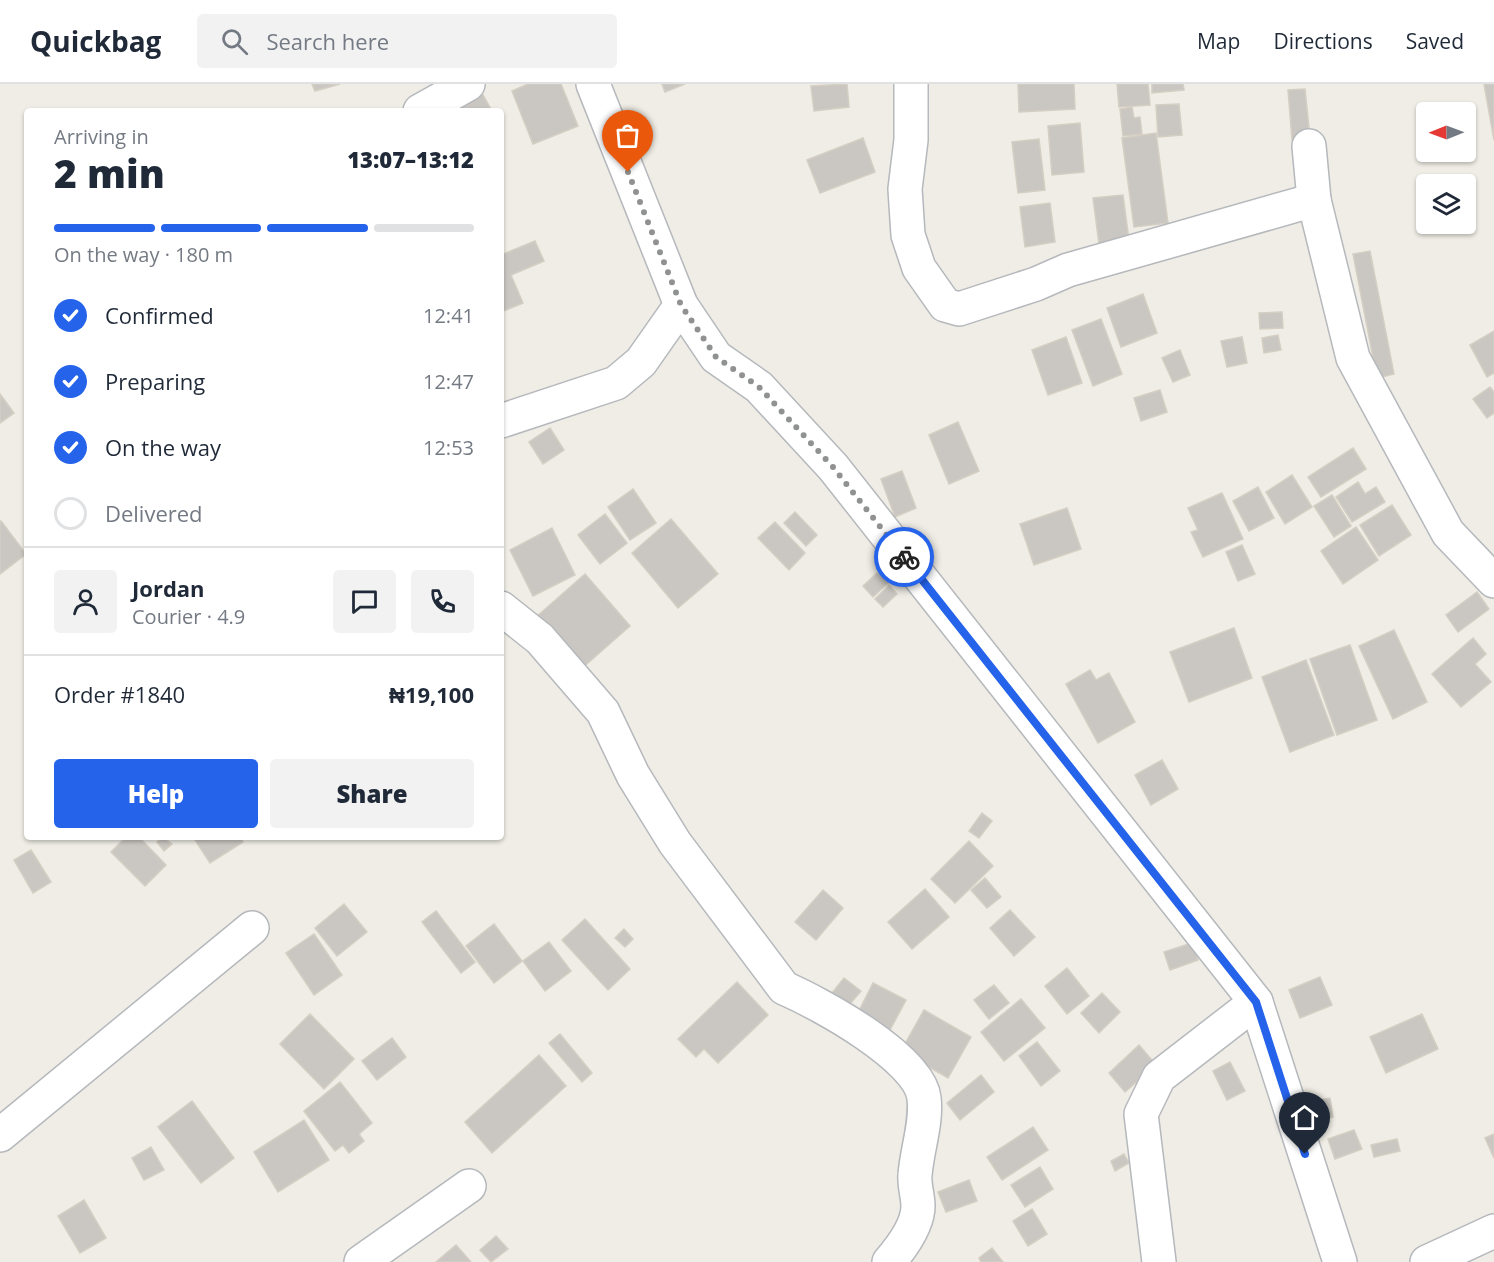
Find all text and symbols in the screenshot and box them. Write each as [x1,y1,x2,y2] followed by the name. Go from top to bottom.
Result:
[197,14,617,68] search box
[30,22,161,60] text: Quickbag
[218,25,251,58] icon: search
[266,26,389,56] text: Search here
[1197,27,1240,55] text: Map
[1273,27,1373,55] text: Directions
[1406,27,1464,55] text: Saved
[1416,102,1476,162] north arrow
[1416,102,1476,234] map controls
[602,110,653,172] pin
[611,119,644,152] icon: bag
[54,123,149,150] text: Arriving in
[347,144,474,174] text: 13:07–13:12
[54,146,165,199] text: 2 min
[1416,174,1476,234] button: layers
[54,241,233,268] text: On the way · 180 m
[54,299,87,332] icon: check
[105,300,214,330] text: Confirmed
[423,302,474,329] text: 12:41
[54,365,87,398] icon: check
[105,366,205,396] text: Preparing
[423,368,474,395] text: 12:47
[54,431,87,464] icon: check
[105,432,221,462] text: On the way
[423,434,474,461] text: 12:53
[105,498,203,528] text: Delivered
[874,527,934,587] courier
[888,541,921,574] icon: bike
[54,570,117,633] button: person
[333,570,396,633] button: chat
[411,570,474,633] button: phone
[132,573,205,603] text: Jordan
[132,603,245,630] text: Courier · 4.9
[54,679,185,709] text: Order #1840
[389,679,474,709] text: ₦19,100
[54,759,258,828] button: Help
[270,759,474,828] button: Share
[1279,1092,1330,1154] pin
[1288,1101,1321,1134] icon: home

